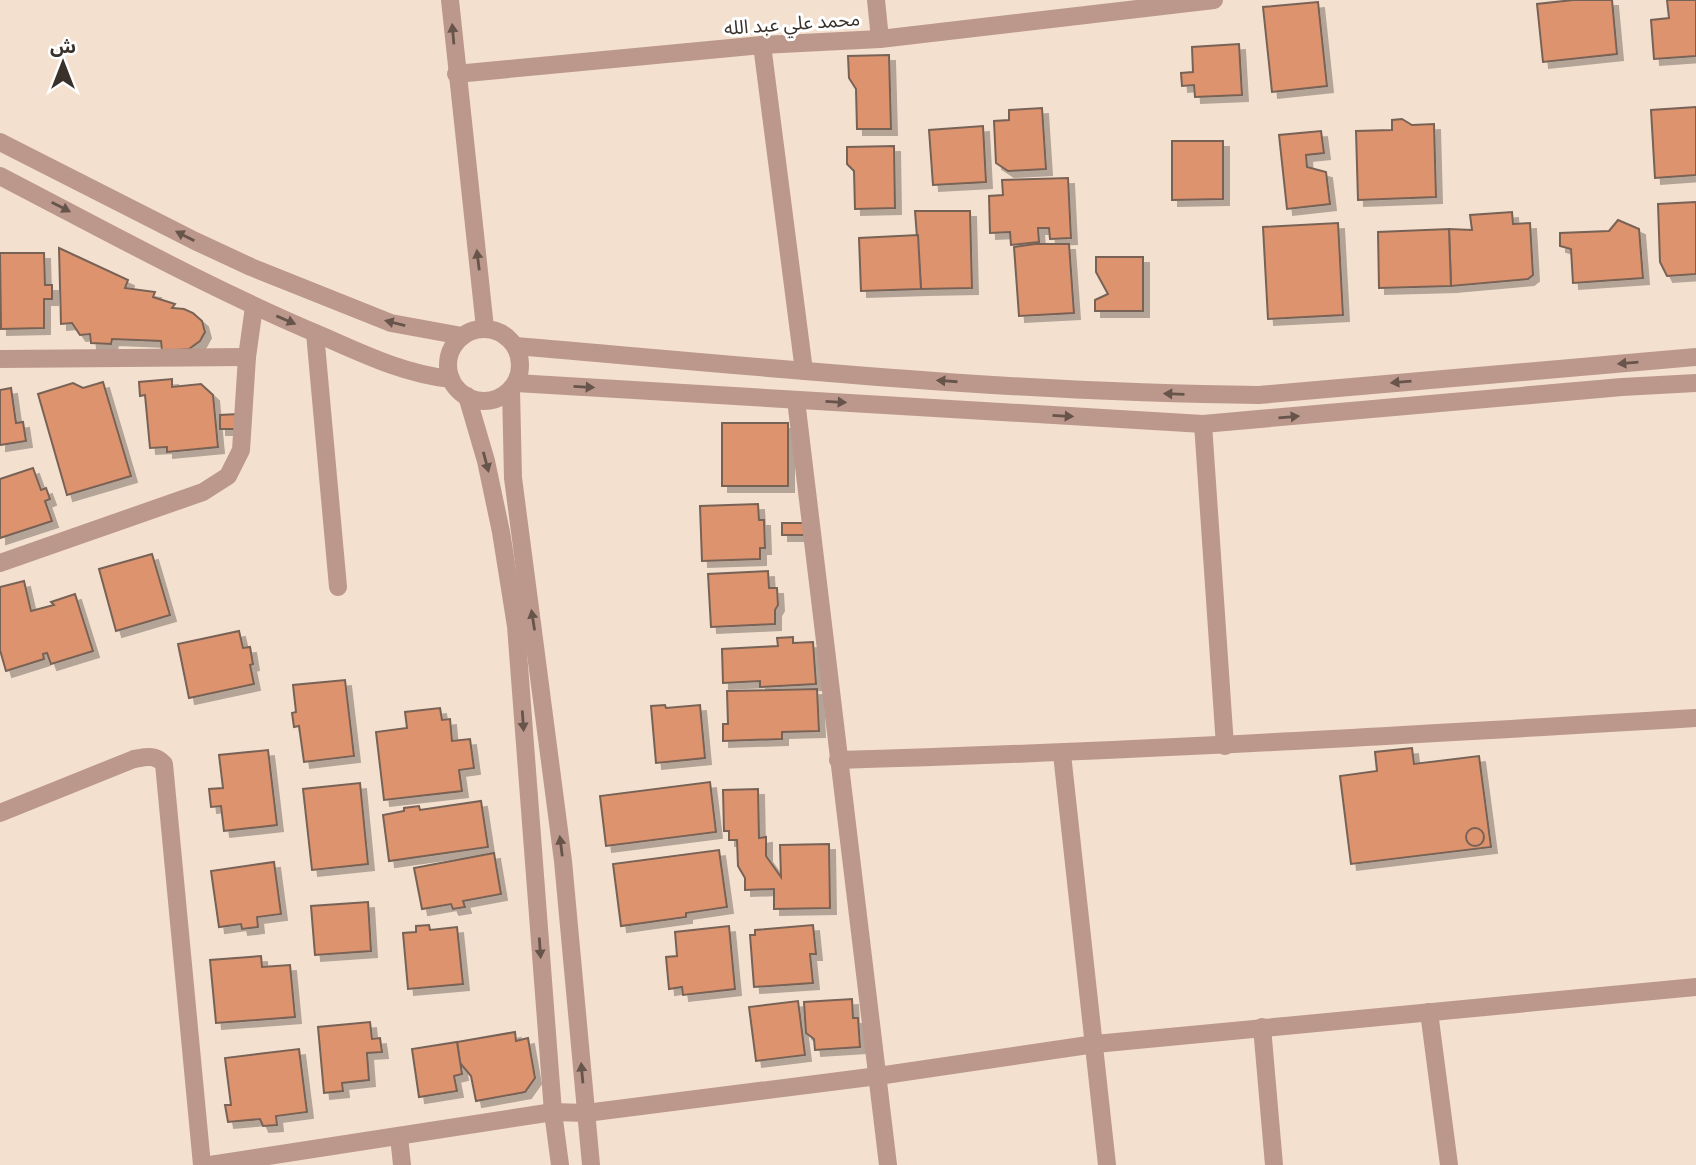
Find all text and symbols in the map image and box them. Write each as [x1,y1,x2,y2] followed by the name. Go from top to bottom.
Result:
[723,8,861,43] street label: محمد علي عبد الله
[447,23,458,45] one-way arrow
[28,28,98,98] north arrow
[50,36,76,60] text: ش
[51,202,71,213] one-way arrow
[175,231,195,242] one-way arrow
[472,249,483,271] one-way arrow
[276,315,297,326] one-way arrow
[384,317,406,328] one-way arrow
[1617,358,1639,369] one-way arrow
[936,375,958,386] one-way arrow
[1390,377,1412,388] one-way arrow
[573,382,595,393] one-way arrow
[1163,388,1185,399] one-way arrow
[825,397,847,408] one-way arrow
[1052,411,1074,422] one-way arrow
[1279,411,1301,422] one-way arrow
[481,451,492,473] one-way arrow
[527,609,538,631] one-way arrow
[518,710,529,732] one-way arrow
[556,835,567,857] one-way arrow
[535,937,546,959] one-way arrow
[576,1061,587,1083] one-way arrow

